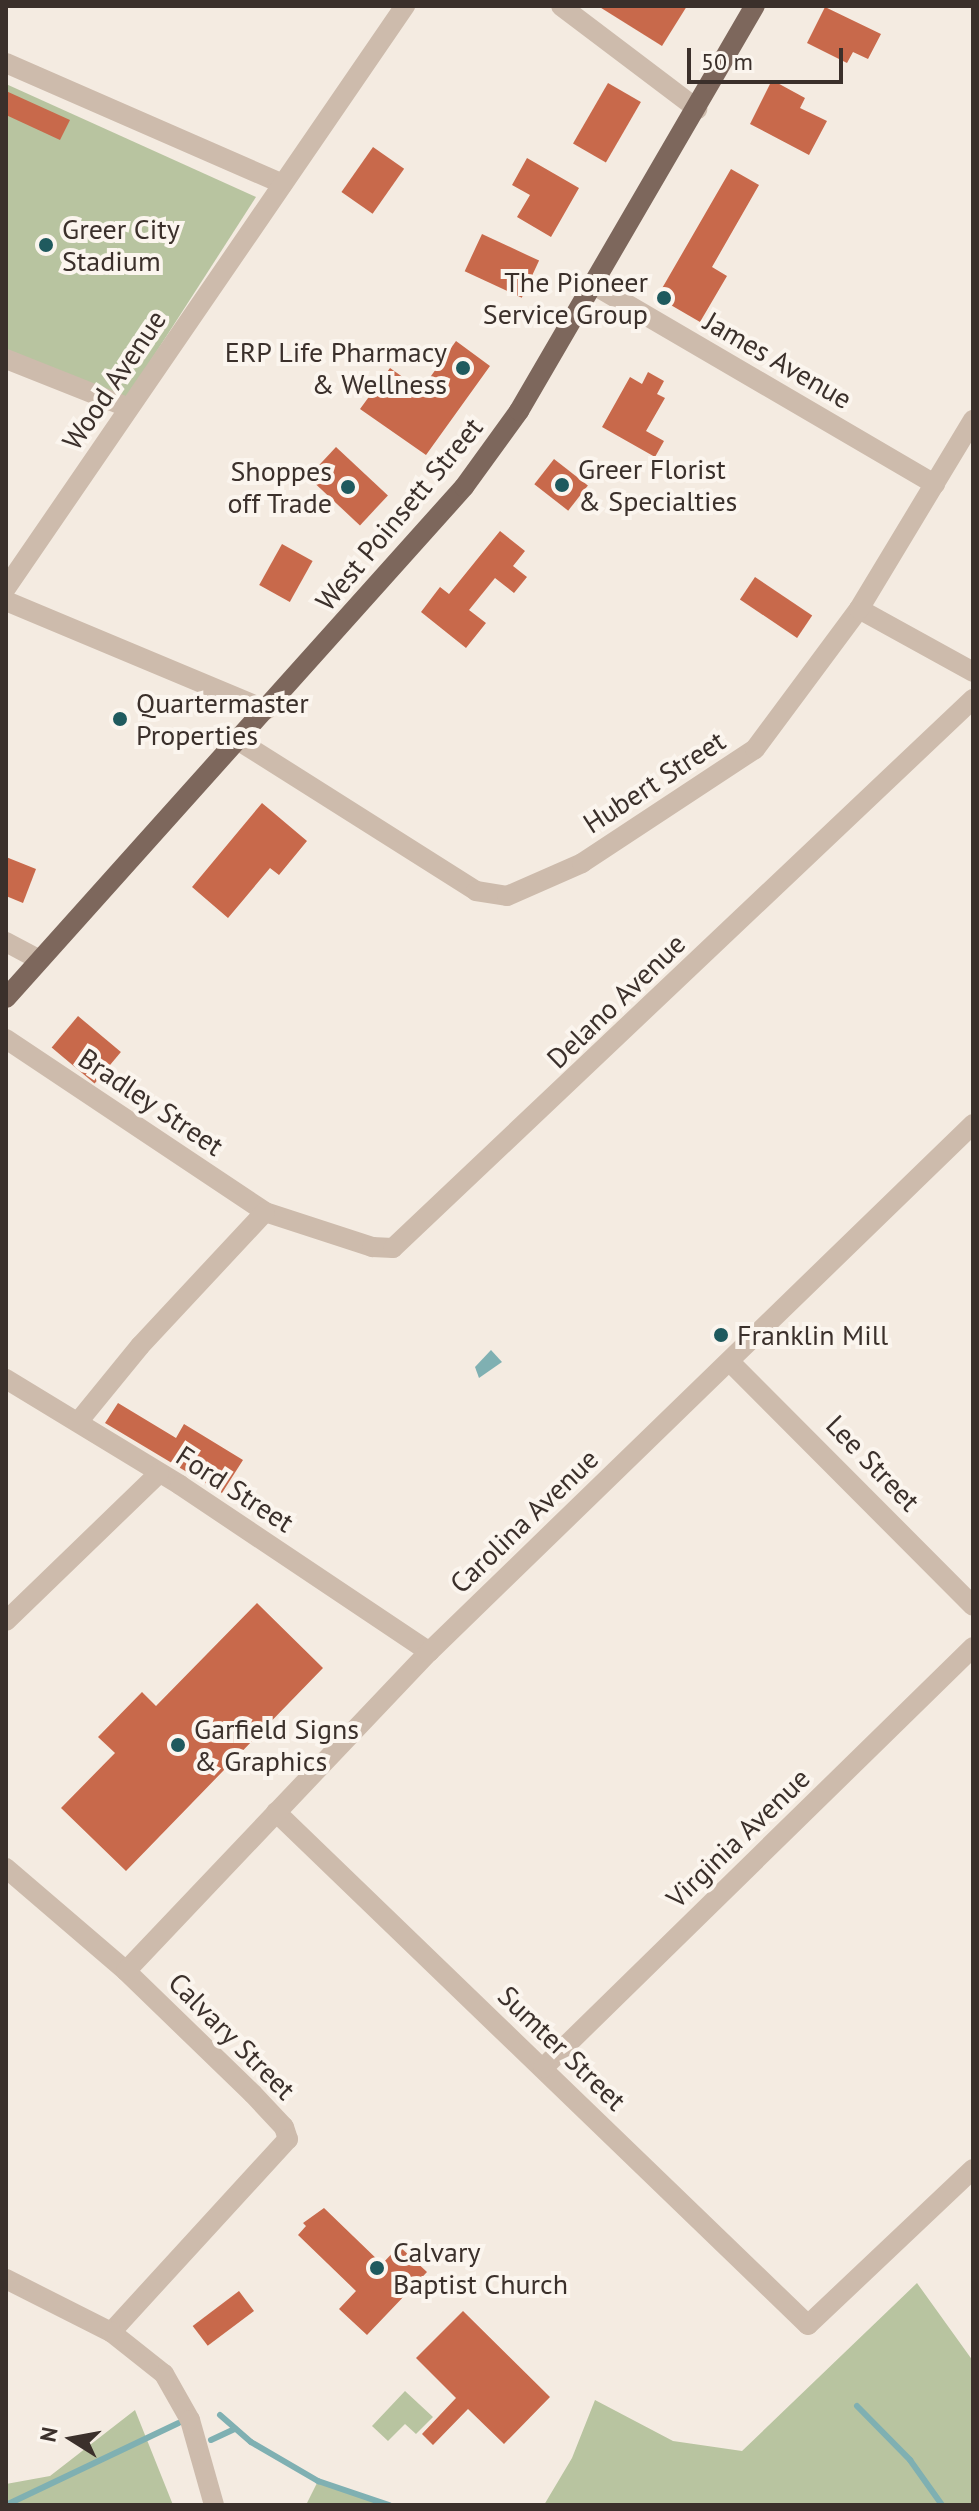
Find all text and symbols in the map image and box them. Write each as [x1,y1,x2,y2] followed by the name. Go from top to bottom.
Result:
[691,32,847,82] scale bar
[701,46,753,77] text: 50 m
[62,212,180,278] place label: Greer City Stadium
[37,236,55,254] marker: Greer City Stadium
[483,265,648,331] place label: The Pioneer Service Group
[655,289,673,307] marker: The Pioneer Service Group
[55,303,173,457] street label: Wood Avenue
[698,304,858,416] street label: James Avenue
[224,335,447,401] place label: ERP Life Pharmacy & Wellness
[454,359,472,377] marker: ERP Life Pharmacy & Wellness
[309,411,489,617] street label: West Poinsett Street
[578,452,737,518] place label: Greer Florist & Specialties
[227,454,332,520] place label: Shoppes off Trade
[553,476,571,494] marker: Greer Florist & Specialties
[339,478,357,496] marker: Shoppes off Trade
[136,686,309,752] place label: Quartermaster Properties
[111,710,129,728] marker: Quartermaster Properties
[577,724,731,840] street label: Hubert Street
[540,926,692,1076] street label: Delano Avenue
[72,1041,230,1163] street label: Bradley Street
[737,1318,888,1352] place label: Franklin Mill
[712,1326,730,1344] marker: Franklin Mill
[819,1408,927,1518] street label: Lee Street
[170,1439,300,1539] street label: Ford Street
[443,1442,605,1600] street label: Carolina Avenue
[194,1712,359,1778] place label: Garfield Signs & Graphics
[169,1736,187,1754] marker: Garfield Signs & Graphics
[659,1761,817,1915] street label: Virginia Avenue
[161,1965,303,2107] street label: Calvary Street
[491,1979,633,2117] street label: Sumter Street
[393,2235,568,2301] place label: Calvary Baptist Church
[368,2259,386,2277] marker: Calvary Baptist Church
[32,2399,112,2479] north arrow
[33,2425,64,2444] text: N

